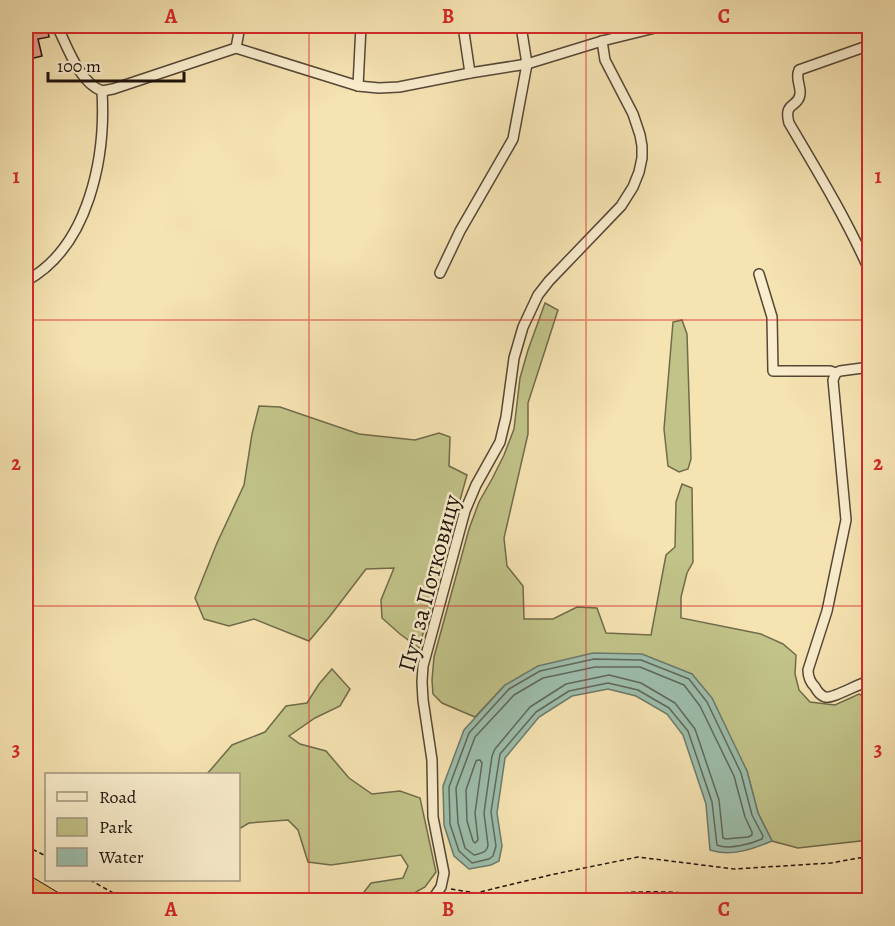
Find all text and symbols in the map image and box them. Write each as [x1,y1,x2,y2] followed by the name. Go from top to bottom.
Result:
[164,3,178,30] text: A
[442,3,454,30] text: B
[718,3,730,30] text: C
[48,45,184,83] scale bar
[57,54,101,78] text: 100 m
[12,163,20,190] text: 1
[874,163,882,190] text: 1
[11,450,21,477] text: 2
[873,450,883,477] text: 2
[390,491,468,675] street label: Пут за Потковицу
[12,736,20,763] text: 3
[874,736,882,763] text: 3
[45,773,240,881] legend
[99,785,137,809] text: Road
[99,815,133,839] text: Park
[98,845,144,869] text: Water
[164,896,178,923] text: A
[442,896,454,923] text: B
[718,896,730,923] text: C

